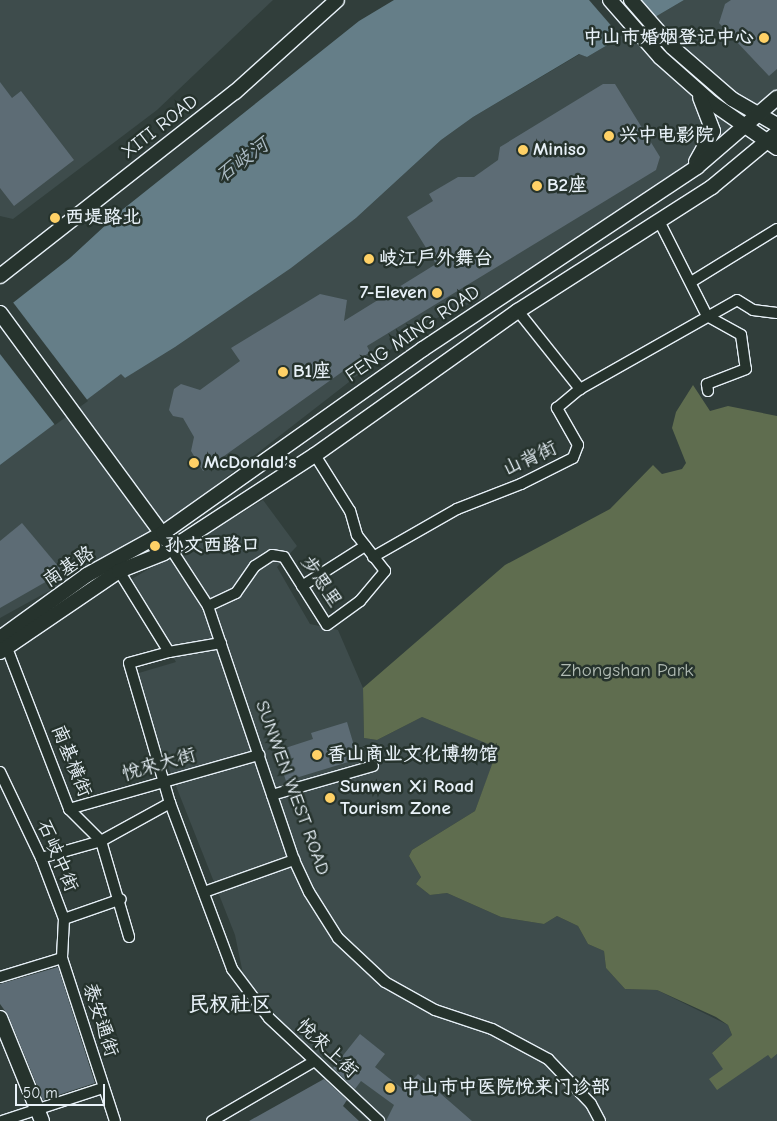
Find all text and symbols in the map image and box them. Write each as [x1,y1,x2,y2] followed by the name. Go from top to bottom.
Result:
[583,27,754,49] place label: 中山市婚姻登记中心
[758,32,770,44] marker: 中山市婚姻登记中心
[117,90,203,164] street label: XITI ROAD
[619,125,714,147] place label: 兴中电影院
[603,130,615,142] marker: 兴中电影院
[211,132,273,188] water label: 石岐河
[533,139,586,161] place label: Miniso
[517,144,529,156] marker: Miniso
[547,175,587,197] place label: B2座
[531,180,543,192] marker: B2座
[65,207,141,229] place label: 西堤路北
[49,212,61,224] marker: 西堤路北
[379,248,493,270] place label: 岐江户外舞台
[363,253,375,265] marker: 岐江户外舞台
[341,281,485,387] street label: FENG MING ROAD
[360,282,427,304] place label: 7-Eleven
[431,287,443,299] marker: 7-Eleven
[293,361,331,383] place label: B1座
[277,366,289,378] marker: B1座
[499,437,561,481] street label: 山背街
[204,452,296,474] place label: McDonald's
[188,457,200,469] marker: McDonald's
[165,535,260,557] place label: 孙文西路口
[149,540,161,552] marker: 孙文西路口
[39,542,99,592] street label: 南基路
[296,552,346,612] street label: 步思里
[561,660,693,682] park label: Zhongshan Park
[250,698,334,878] street label: SUNWEN WEST ROAD
[46,721,96,801] street label: 南基橫街
[119,744,199,786] street label: 悅來大街
[327,744,498,766] place label: 香山商业文化博物馆
[311,749,323,761] marker: 香山商业文化博物馆
[340,776,474,820] place label: Sunwen Xi Road Tourism Zone
[324,792,336,804] marker: Sunwen Xi Road Tourism Zone
[32,817,82,895] street label: 石岐中街
[77,980,123,1060] street label: 泰安通街
[188,991,272,1017] district label: 民权社区
[291,1015,363,1083] street label: 悅來上街
[18,1074,108,1106] scale bar
[401,1077,610,1099] place label: 中山市中医院悦来门诊部
[383,1081,397,1095] marker: 中山市中医院悦来门诊部
[23,1084,58,1102] text: 50 m

